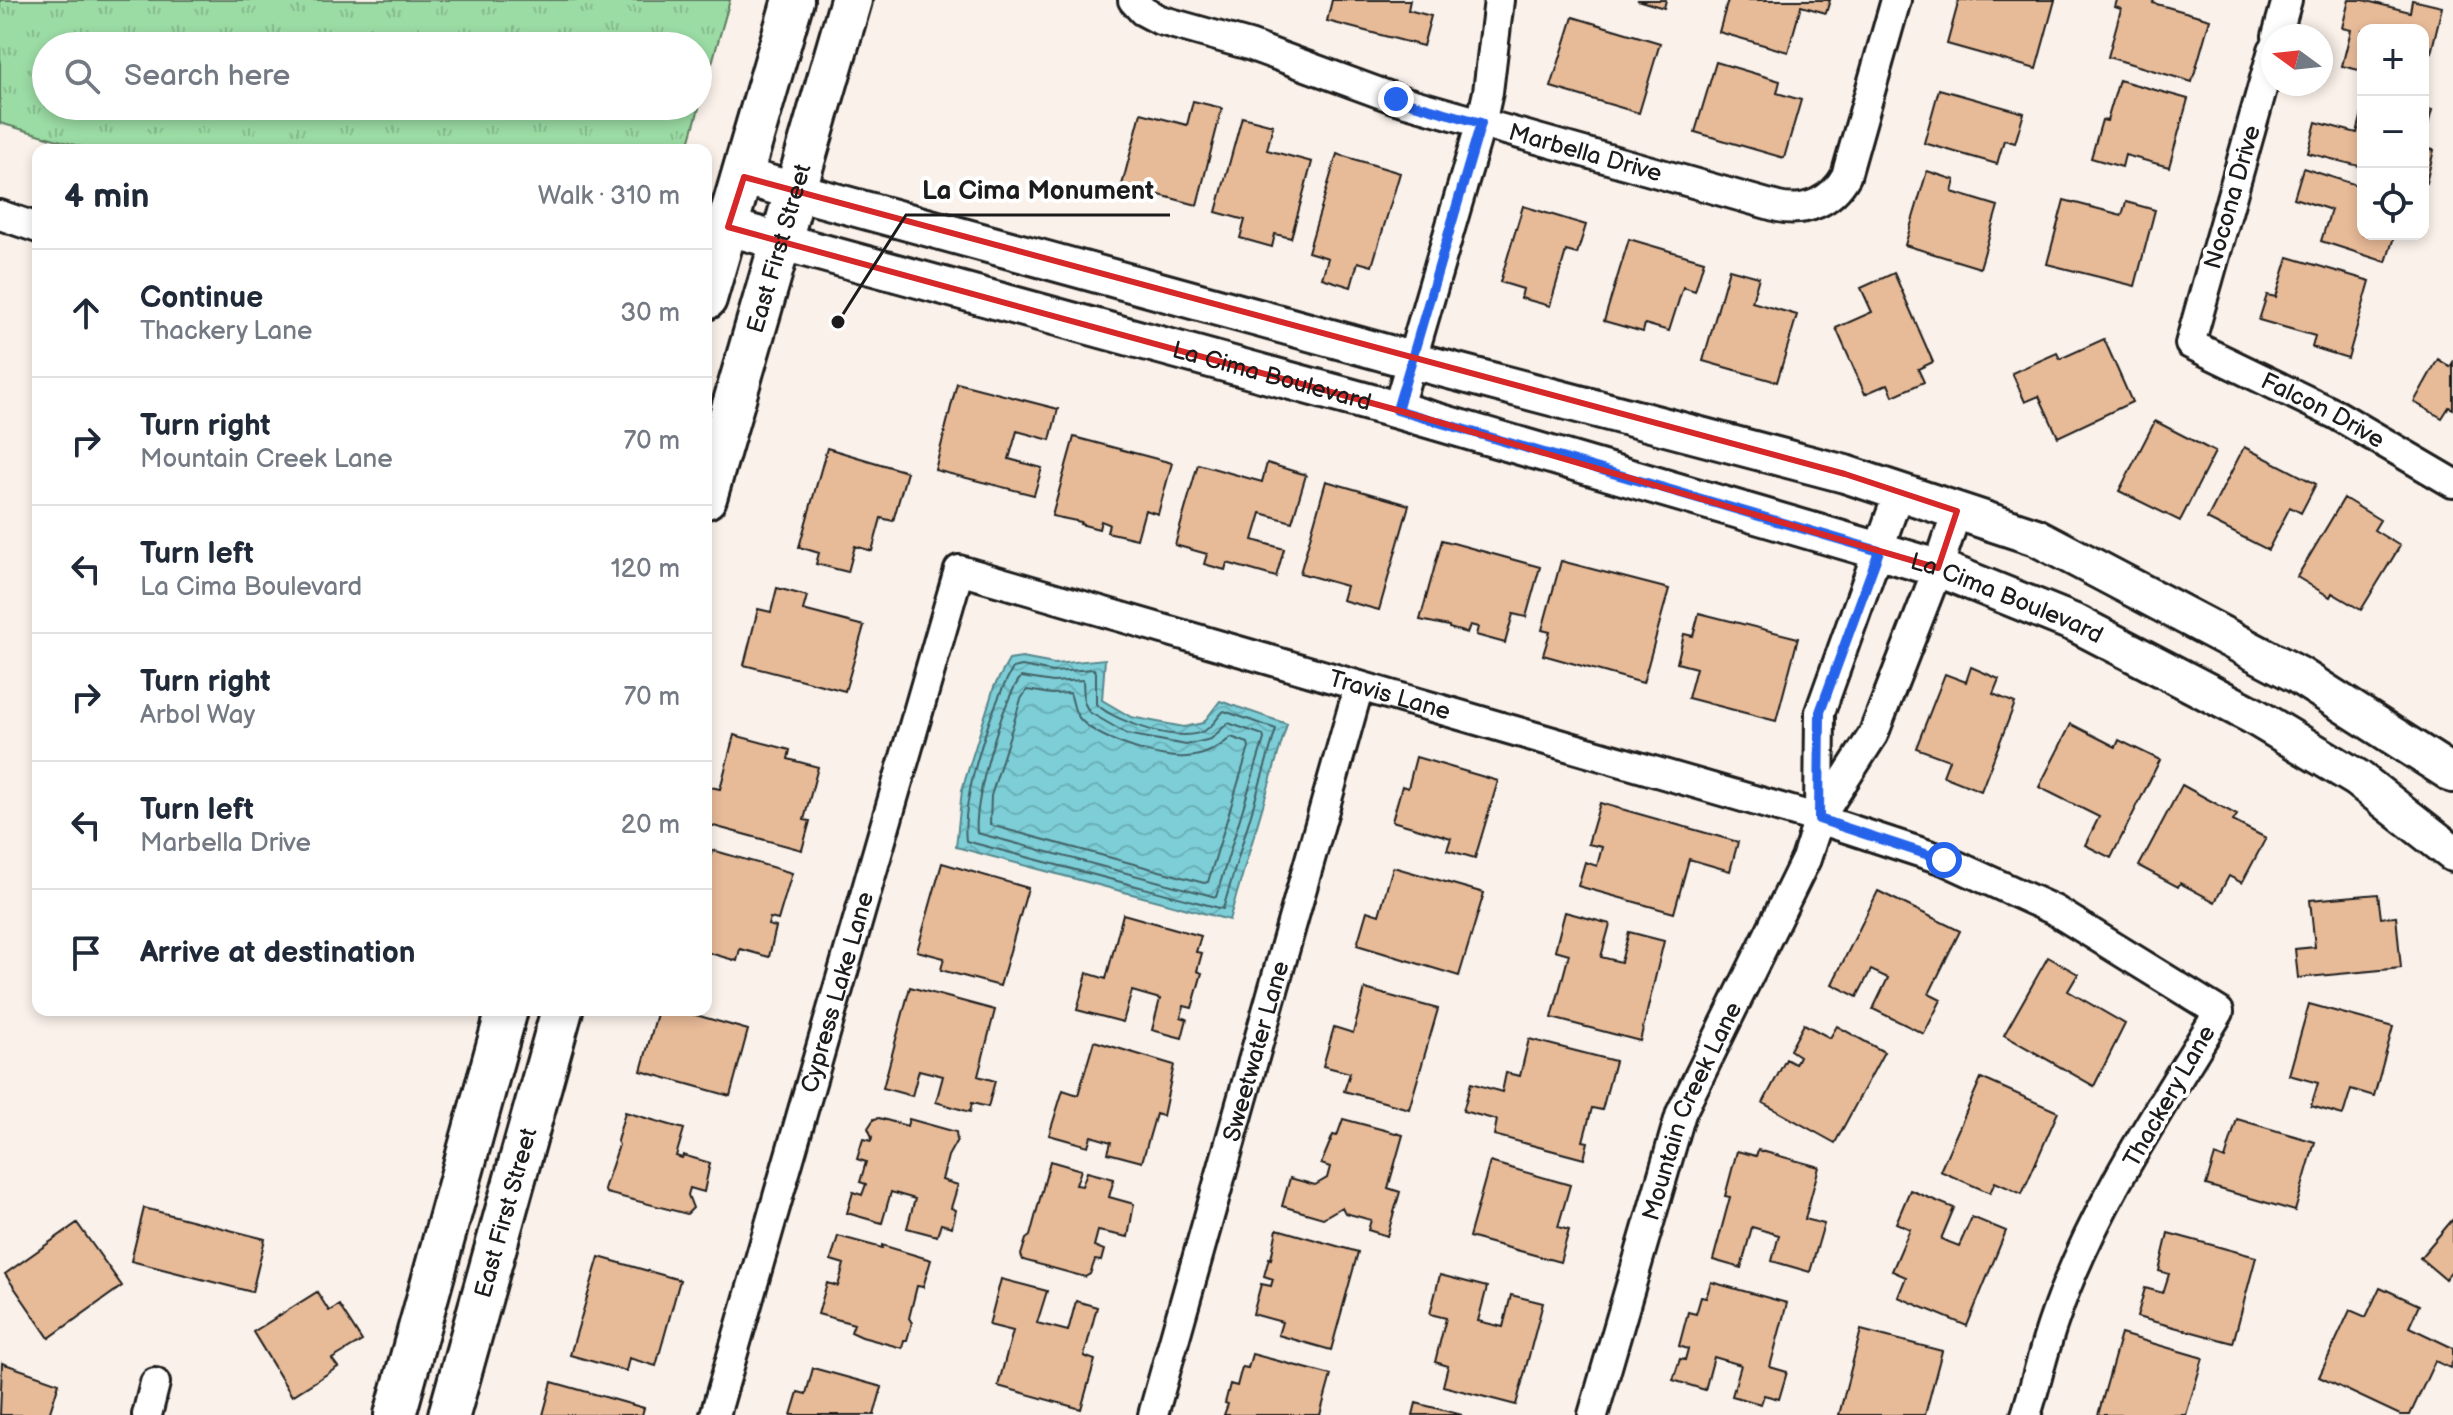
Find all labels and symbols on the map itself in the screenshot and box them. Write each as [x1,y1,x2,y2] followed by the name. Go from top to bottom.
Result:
[2261,24,2333,96] north arrow
[1378,81,1414,117] route end
[1505,118,1665,188] street label: Marbella Drive
[2198,122,2267,272] street label: Nocona Drive
[741,160,818,337] street label: East First Street
[906,165,1170,215] callout: La Cima Monument
[922,176,1154,207] text: La Cima Monument
[1169,335,1375,417] street label: La Cima Boulevard
[2256,367,2390,455] street label: Falcon Drive
[1907,547,2108,650] street label: La Cima Boulevard
[1326,664,1454,727] street label: Travis Lane
[1926,842,1962,878] route start
[795,889,880,1096] street label: Cypress Lake Lane
[1217,958,1296,1145] street label: Sweetwater Lane
[1636,997,1748,1224] street label: Mountain Creek Lane
[2117,1020,2222,1172] street label: Thackery Lane
[468,1124,544,1301] street label: East First Street

